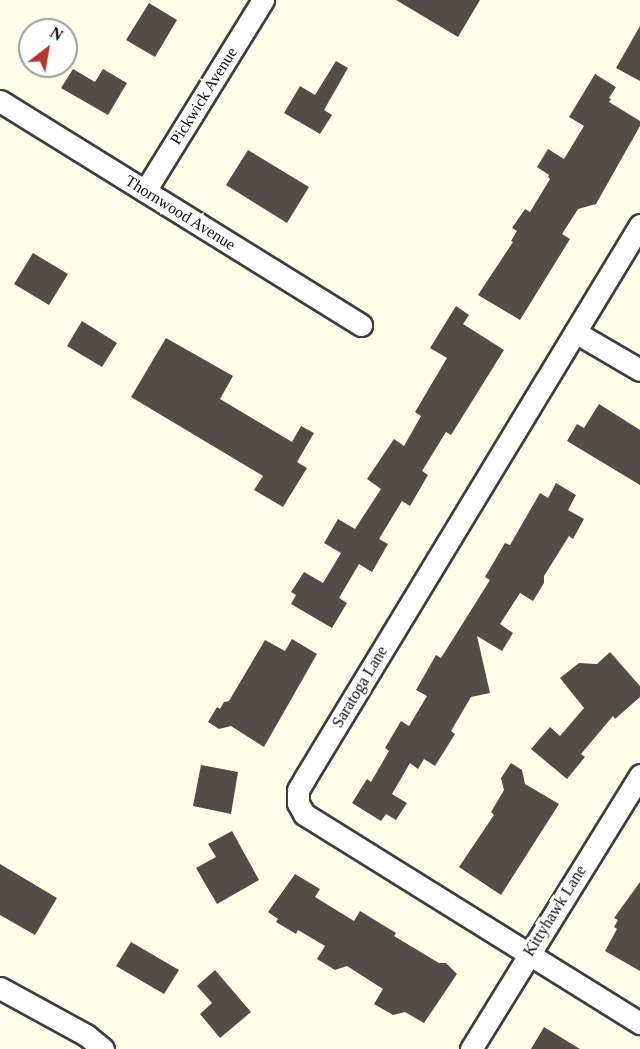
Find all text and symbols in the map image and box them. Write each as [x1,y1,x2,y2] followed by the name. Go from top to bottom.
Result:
[18,18,78,78] north arrow
[47,24,66,44] text: N
[166,43,242,149] street label: Pickwick Avenue
[121,171,239,255] street label: Thornwood Avenue
[328,643,392,731] street label: Saratoga Lane
[519,862,591,960] street label: Kittyhawk Lane

